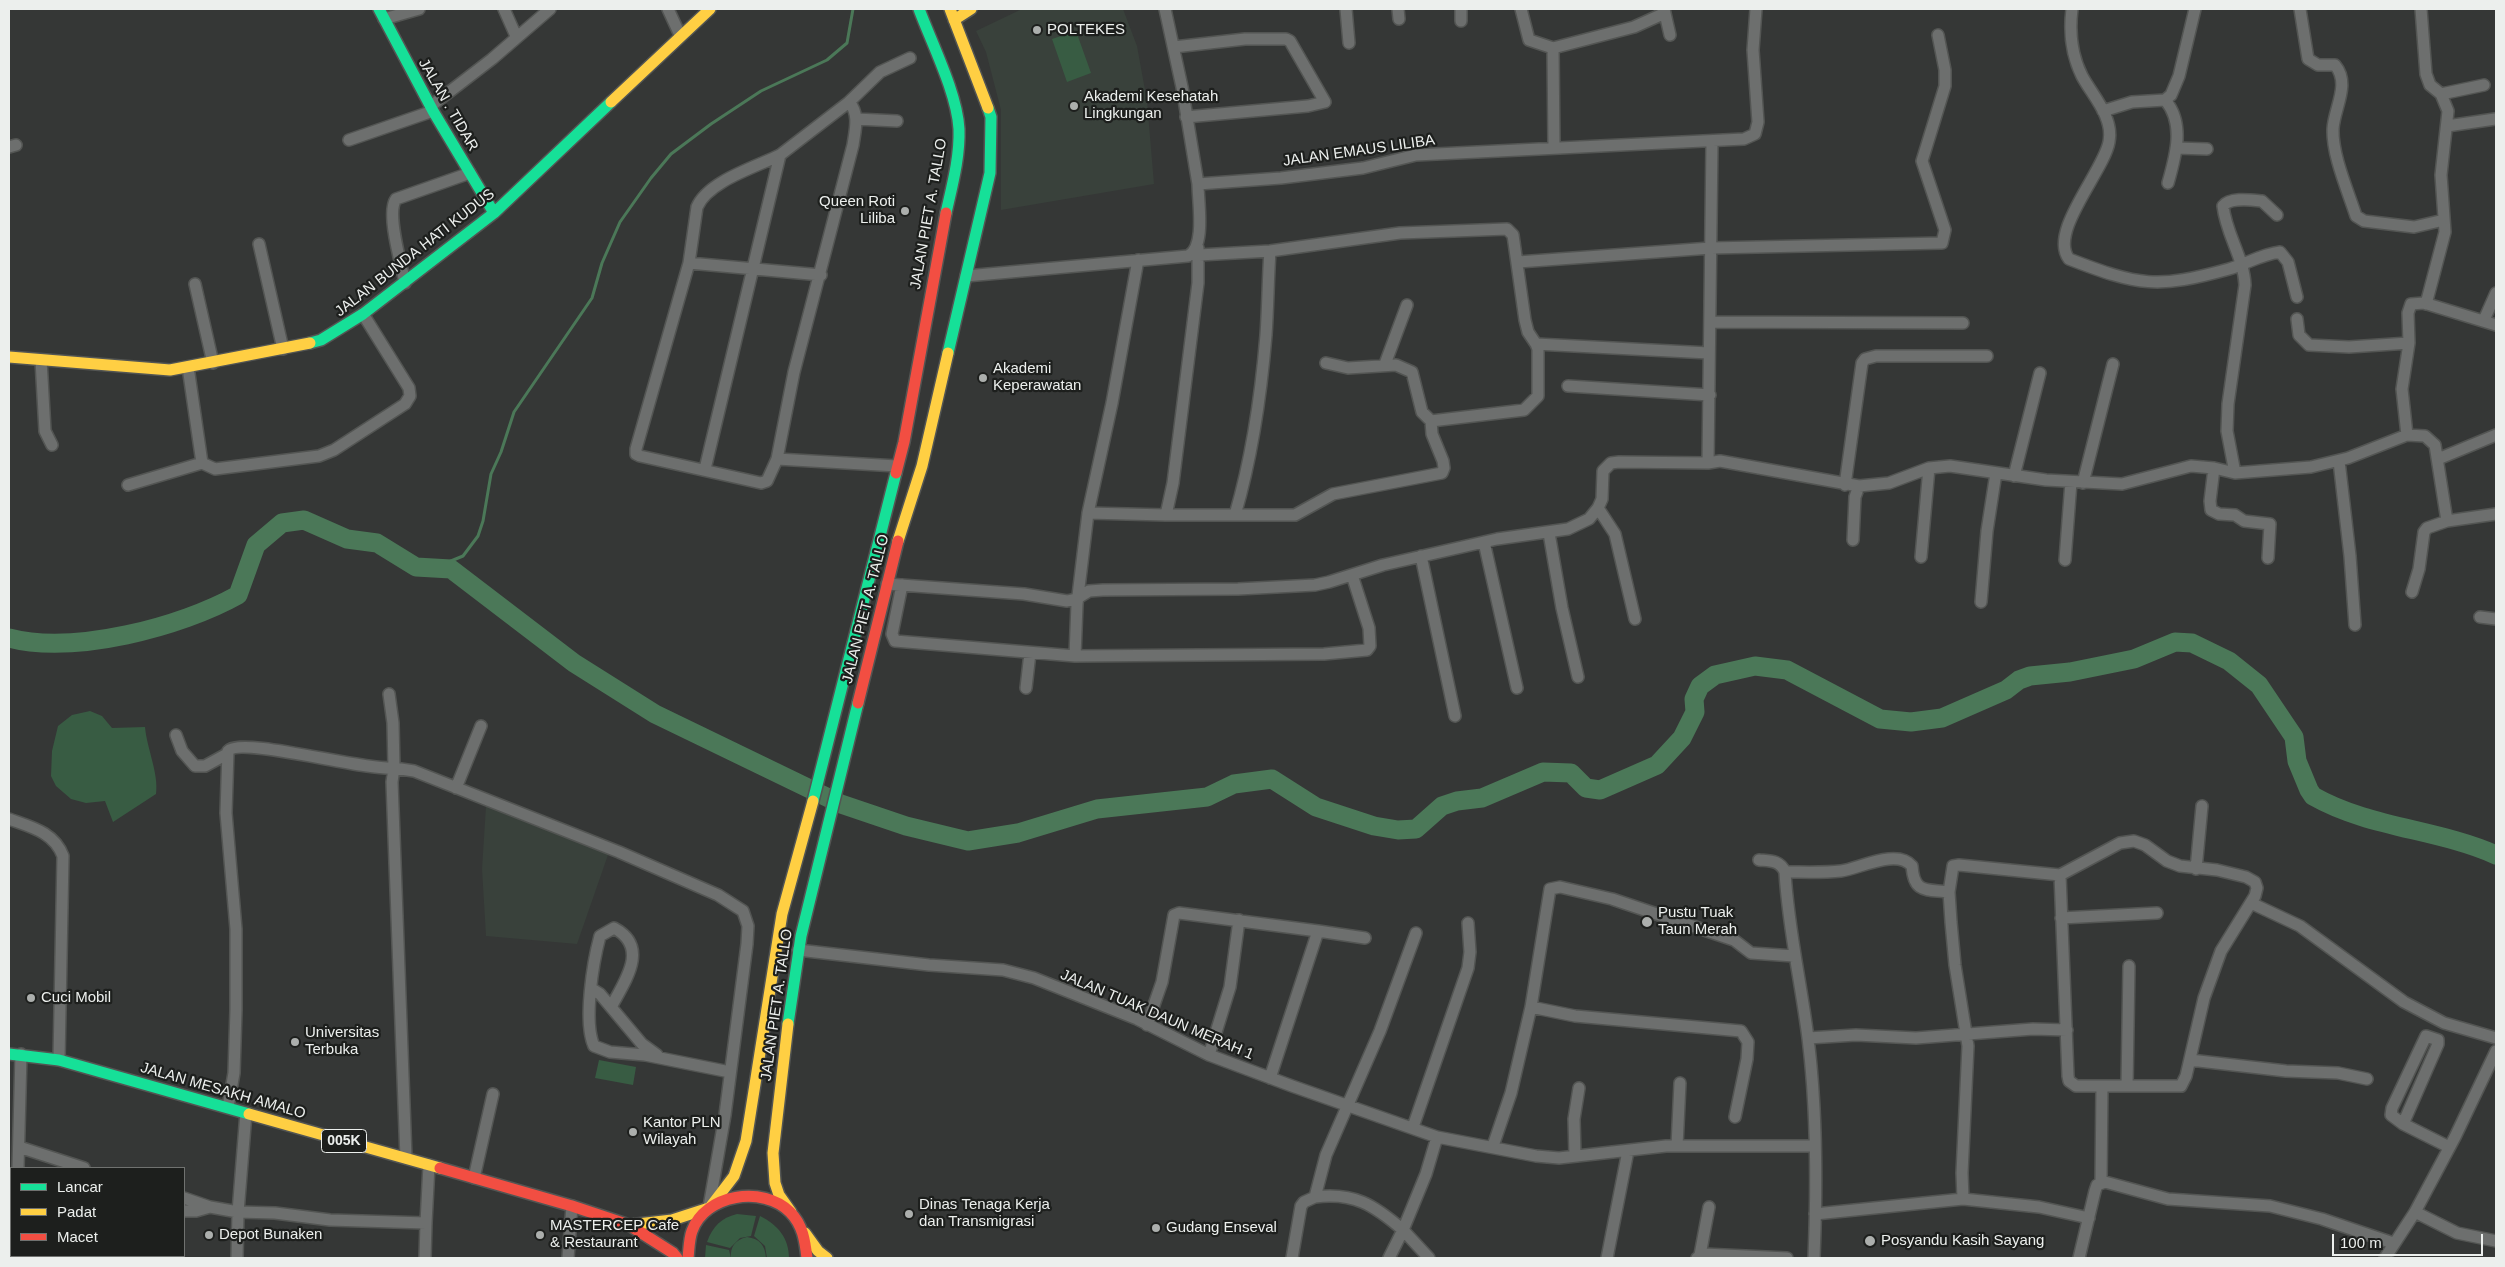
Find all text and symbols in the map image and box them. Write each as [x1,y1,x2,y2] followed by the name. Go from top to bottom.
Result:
[1047,21,1125,39] place label: POLTEKES
[1031,24,1043,36] marker: POLTEKES
[414,55,482,155] street label: JALAN . TIDAR
[1084,88,1218,123] place label: Akademi Kesehatah Lingkungan
[1068,100,1080,112] marker: Akademi Kesehatah Lingkungan
[1282,131,1436,171] street label: JALAN EMAUS LILIBA
[907,137,951,291] street label: JALAN PIET A. TALLO
[332,185,498,321] street label: JALAN BUNDA HATI KUDUS
[819,193,895,228] place label: Queen Roti Liliba
[899,205,911,217] marker: Queen Roti Liliba
[993,360,1081,395] place label: Akademi Keperawatan
[977,372,989,384] marker: Akademi Keperawatan
[839,533,893,685] street label: JALAN PIET A. TALLO
[1658,904,1737,939] place label: Pustu Tuak Taun Merah
[1640,915,1654,929] marker: Pustu Tuak Taun Merah
[757,928,797,1082] street label: JALAN PIET A. TALLO
[1058,966,1256,1064] street label: JALAN TUAK DAUN MERAH 1
[41,989,111,1007] place label: Cuci Mobil
[25,992,37,1004] marker: Cuci Mobil
[305,1024,379,1059] place label: Universitas Terbuka
[289,1036,301,1048] marker: Universitas Terbuka
[138,1059,308,1123] street label: JALAN MESAKH AMALO
[643,1114,721,1149] place label: Kantor PLN Wilayah
[627,1126,639,1138] marker: Kantor PLN Wilayah
[322,1130,366,1152] road number: 005K
[10,1167,185,1257] legend
[57,1178,103,1195] text: Lancar
[919,1196,1050,1231] place label: Dinas Tenaga Kerja dan Transmigrasi
[57,1203,96,1220] text: Padat
[903,1208,915,1220] marker: Dinas Tenaga Kerja dan Transmigrasi
[550,1217,679,1252] place label: MASTERCEP Cafe & Restaurant
[1166,1219,1277,1237] place label: Gudang Enseval
[1150,1222,1162,1234] marker: Gudang Enseval
[2335,1224,2486,1256] scale bar
[219,1226,322,1244] place label: Depot Bunaken
[57,1228,98,1245] text: Macet
[203,1229,215,1241] marker: Depot Bunaken
[534,1229,546,1241] marker: MASTERCEP Cafe & Restaurant
[1881,1232,2044,1250] place label: Posyandu Kasih Sayang
[1863,1234,1877,1248] marker: Posyandu Kasih Sayang
[2340,1234,2382,1251] text: 100 m

